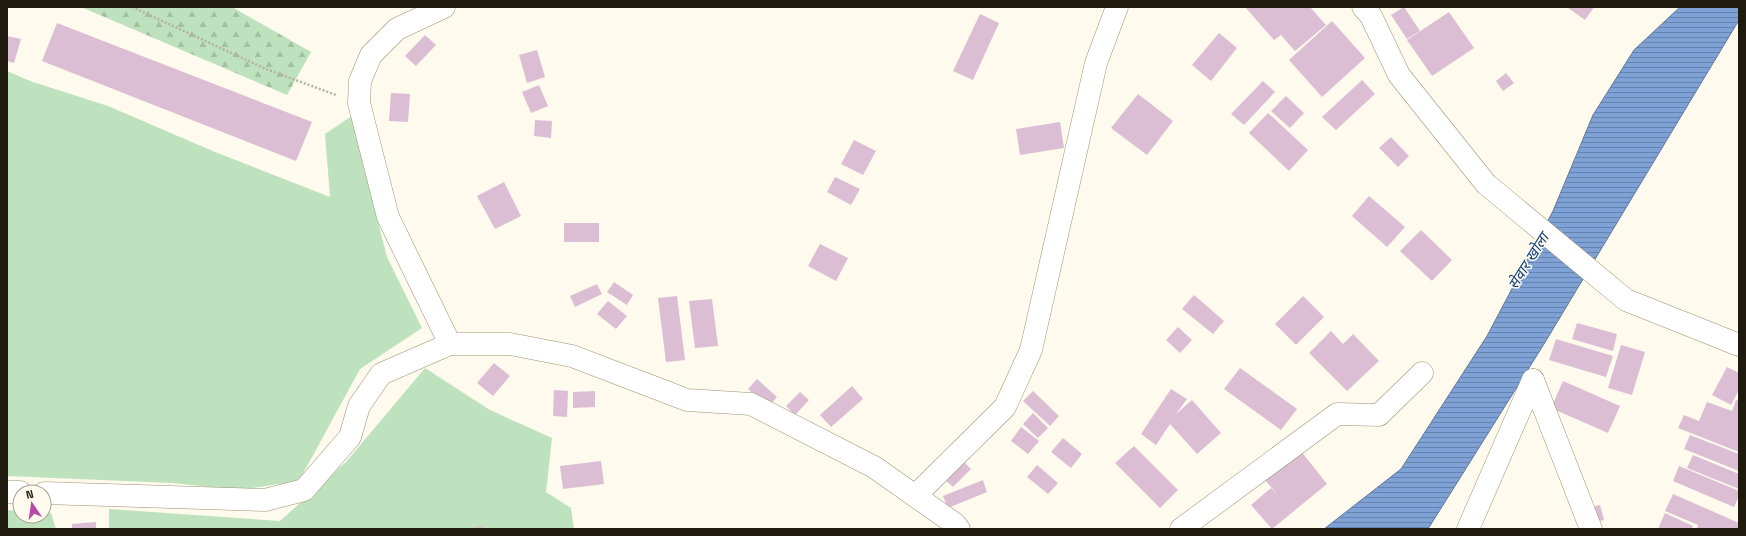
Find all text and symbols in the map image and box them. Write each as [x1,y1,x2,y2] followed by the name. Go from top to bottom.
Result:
[1503,227,1554,293] water label: सेवार खोला
[12,484,52,524] north arrow
[25,487,35,502] text: N

